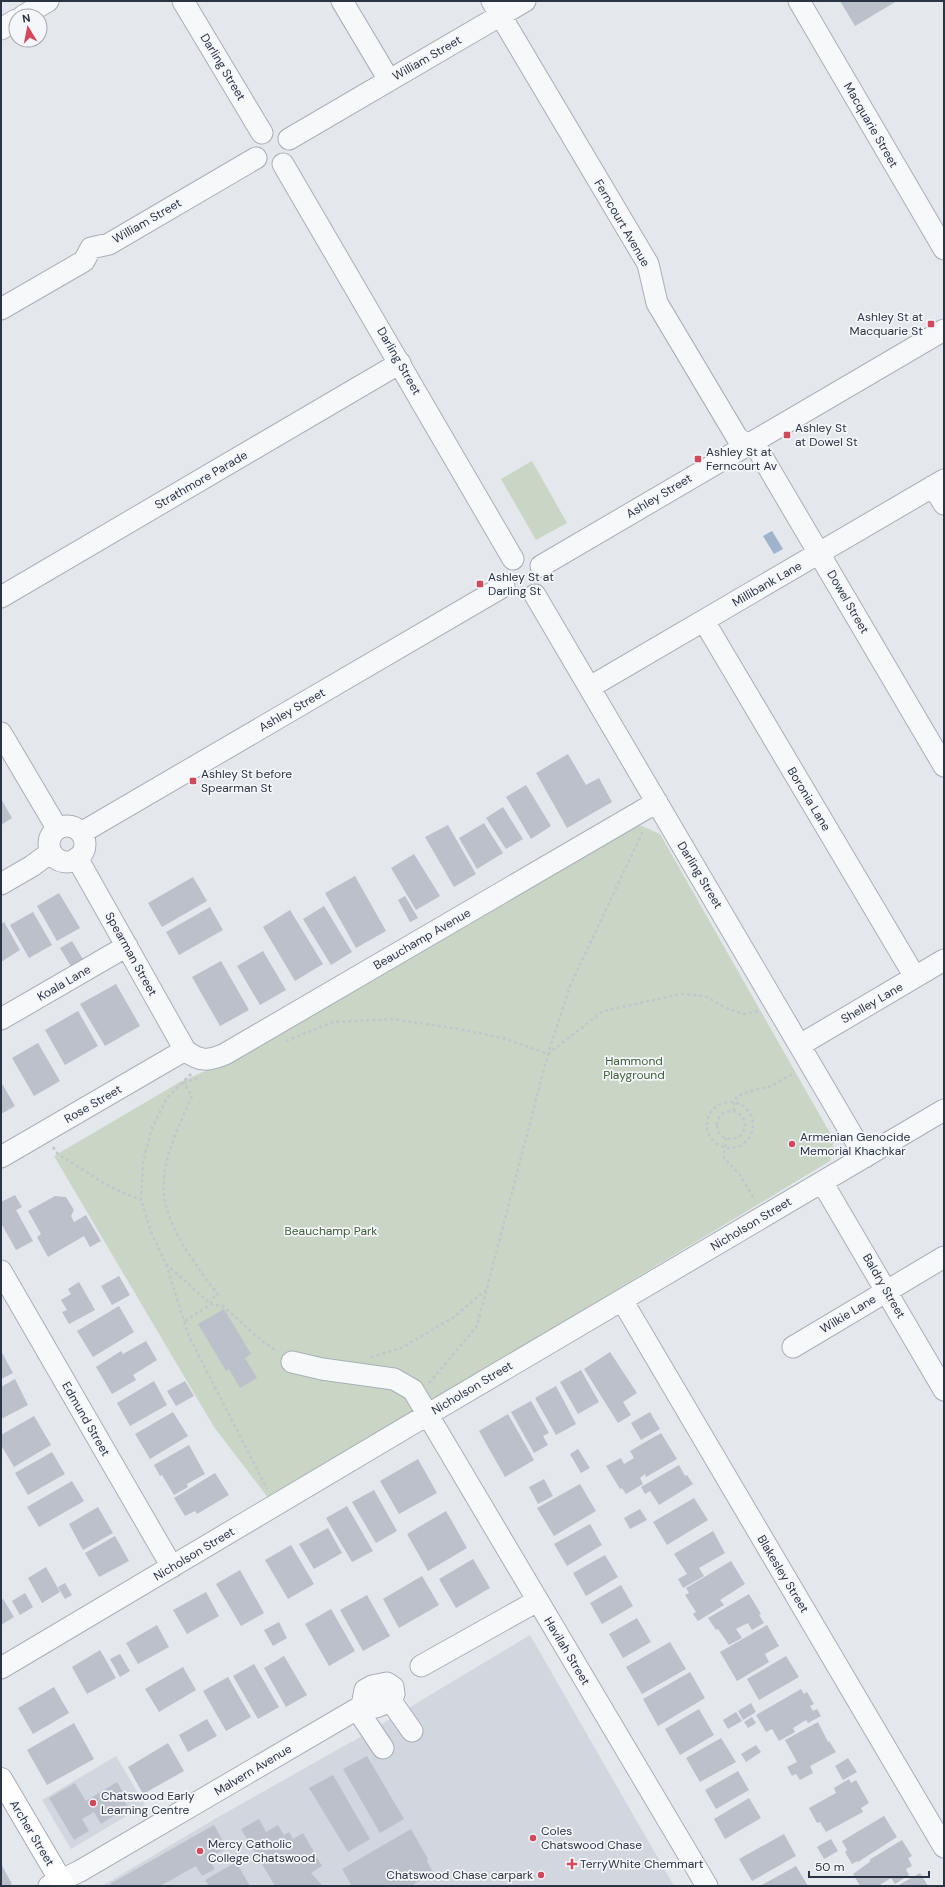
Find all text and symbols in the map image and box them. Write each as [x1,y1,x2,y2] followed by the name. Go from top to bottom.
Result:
[8,8,48,48] north arrow
[21,11,31,26] text: N
[197,30,249,104] street label: Darling Street
[390,32,465,84] street label: William Street
[840,80,902,171] street label: Macquarie Street
[591,176,654,270] street label: Ferncourt Avenue
[110,195,185,247] street label: William Street
[850,309,923,339] place label: Ashley St at Macquarie St
[926,319,936,329] marker: Ashley St at Macquarie St
[373,324,425,398] street label: Darling Street
[795,420,858,450] place label: Ashley St at Dowel St
[782,430,792,440] marker: Ashley St at Dowel St
[706,444,778,474] place label: Ashley St at Ferncourt Av
[152,447,250,513] street label: Strathmore Parade
[693,454,703,464] marker: Ashley St at Ferncourt Av
[623,470,695,522] street label: Ashley Street
[729,557,805,610] street label: Millibank Lane
[823,567,873,637] street label: Dowel Street
[488,569,554,599] place label: Ashley St at Darling St
[475,579,485,589] marker: Ashley St at Darling St
[256,684,328,735] street label: Ashley Street
[784,764,834,834] street label: Boronia Lane
[201,766,292,796] place label: Ashley St before Spearman St
[188,776,198,786] marker: Ashley St before Spearman St
[674,838,726,912] street label: Darling Street
[370,904,474,973] street label: Beauchamp Avenue
[101,909,161,999] street label: Spearman Street
[34,961,94,1005] street label: Koala Lane
[838,979,906,1027] street label: Shelley Lane
[603,1053,665,1083] park label: Hammond Playground
[61,1081,125,1127] street label: Rose Street
[800,1129,910,1159] place label: Armenian Genocide Memorial Khachkar
[787,1139,797,1149] marker: Armenian Genocide Memorial Khachkar
[707,1193,795,1255] street label: Nicholson Street
[285,1223,377,1239] park label: Beauchamp Park
[859,1251,909,1322] street label: Baldry Street
[817,1291,879,1337] street label: Wilkie Lane
[428,1357,516,1419] street label: Nicholson Street
[58,1379,114,1459] street label: Edmund Street
[150,1523,238,1585] street label: Nicholson Street
[753,1532,813,1616] street label: Blakesley Street
[540,1614,594,1688] street label: Havilah Street
[211,1741,295,1799] street label: Malvern Avenue
[101,1788,195,1818] place label: Chatswood Early Learning Centre
[6,1797,58,1869] street label: Archer Street
[88,1798,98,1808] marker: Chatswood Early Learning Centre
[541,1823,642,1853] place label: Coles Chatswood Chase
[528,1833,538,1843] marker: Coles Chatswood Chase
[208,1836,315,1866] place label: Mercy Catholic College Chatswood
[195,1846,205,1856] marker: Mercy Catholic College Chatswood
[809,1853,929,1879] scale bar
[580,1856,704,1872] place label: TerryWhite Chemmart
[567,1859,577,1869] marker: TerryWhite Chemmart
[815,1859,844,1875] text: 50 m
[386,1867,533,1883] place label: Chatswood Chase carpark
[536,1870,546,1880] marker: Chatswood Chase carpark

